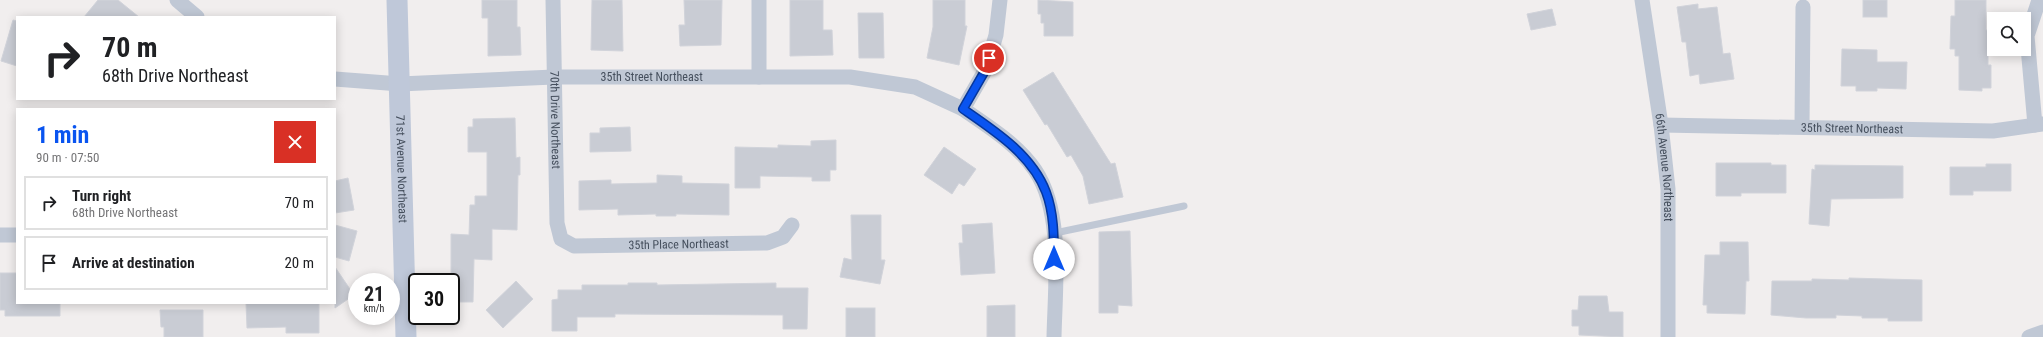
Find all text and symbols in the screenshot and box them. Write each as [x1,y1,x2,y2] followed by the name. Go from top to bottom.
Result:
[1987,12,2031,56] map controls
[1987,12,2031,56] button: search
[102,31,158,64] text: 70 m
[36,32,88,84] icon: right
[972,41,1006,75] pin
[978,47,1000,69] icon: arrive
[102,65,249,86] text: 68th Drive Northeast
[601,70,703,84] street label: 35th Street Northeast
[547,71,563,170] street label: 70th Drive Northeast
[1652,112,1675,222] street label: 66th Avenue Northeast
[393,115,410,224] street label: 71st Avenue Northeast
[36,121,89,149] text: 1 min
[274,121,316,163] button: close
[1801,121,1904,136] street label: 35th Street Northeast
[36,150,99,165] text: 90 m · 07:50
[72,187,131,205] text: Turn right
[38,192,60,214] icon: right
[284,194,314,212] text: 70 m
[72,205,178,220] text: 68th Drive Northeast
[628,237,729,252] street label: 35th Place Northeast
[1033,238,1075,280] position arrow
[38,252,60,274] icon: arrive
[72,254,195,272] text: Arrive at destination
[284,254,314,272] text: 20 m
[408,273,460,325] speed limit sign: 30
[364,282,384,306] text: 21
[364,303,384,314] text: km/h

